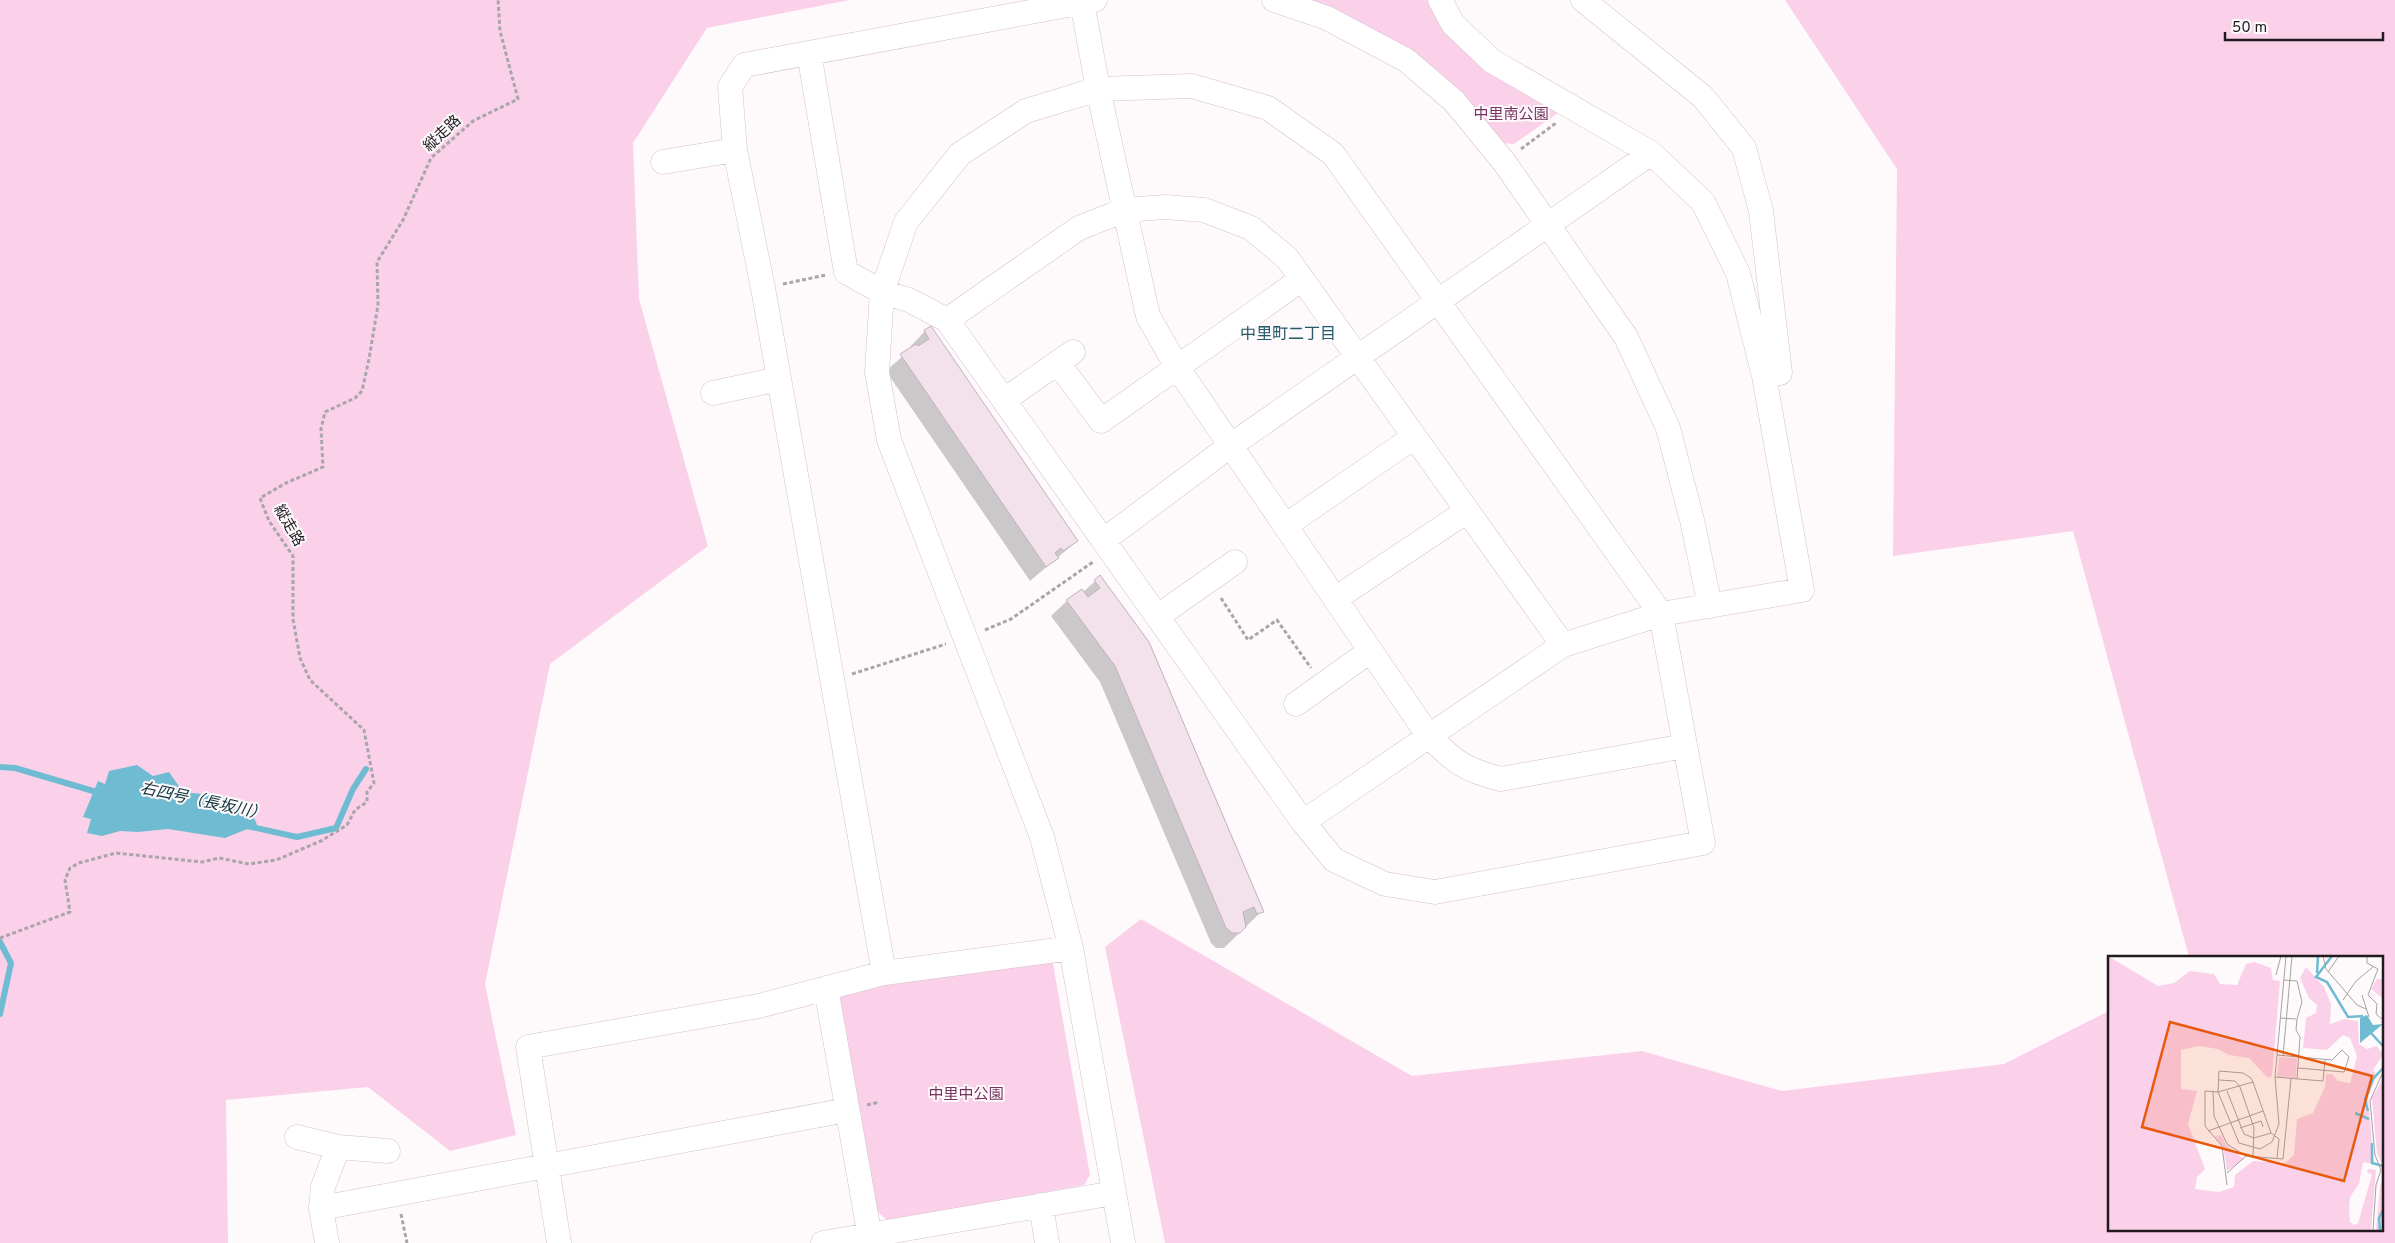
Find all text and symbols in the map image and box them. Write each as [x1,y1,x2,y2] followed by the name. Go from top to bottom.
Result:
[2225,10,2382,42] scale bar
[2232,19,2267,38] text: 50 m
[1473,106,1549,125] park label: 中里南公園
[420,112,466,156] street label: 縦走路
[1240,325,1336,345] district label: 中里町二丁目
[269,502,307,550] street label: 縦走路
[138,779,268,825] water label: 右四号（長坂川）
[2108,956,2382,1230] inset map
[928,1086,1004,1105] park label: 中里中公園

